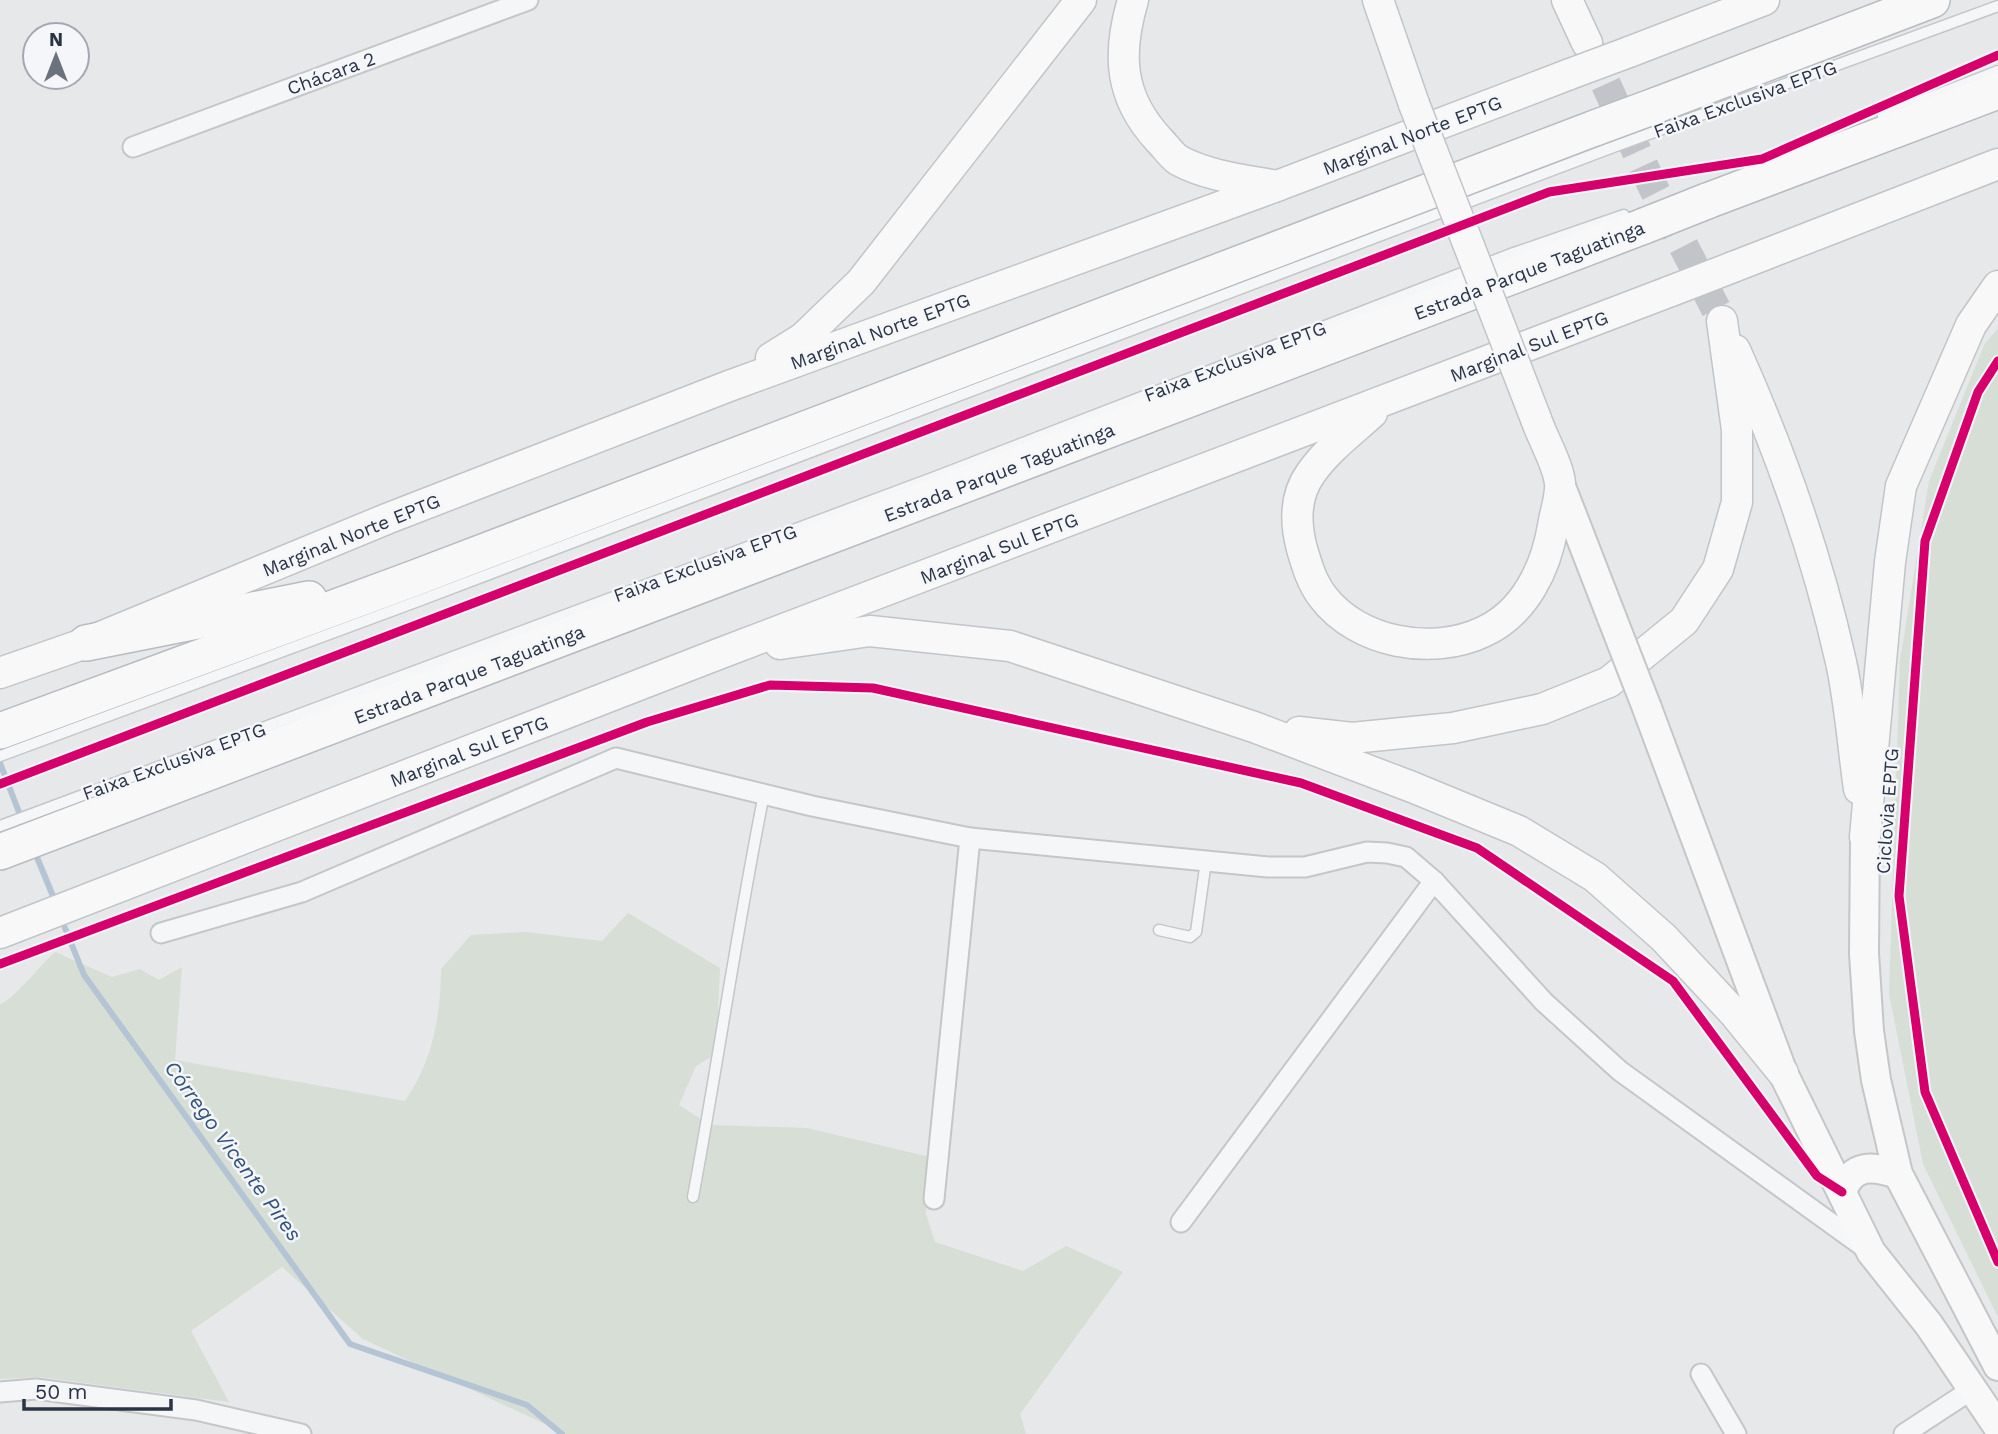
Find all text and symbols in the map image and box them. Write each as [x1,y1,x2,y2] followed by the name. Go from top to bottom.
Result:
[21,21,91,91] north arrow
[49,28,63,51] text: N
[284,47,378,100] street label: Chácara 2
[1650,56,1840,143] street label: Faixa Exclusiva EPTG
[1319,91,1505,180] street label: Marginal Norte EPTG
[1410,216,1648,325] street label: Estrada Parque Taguatinga
[787,288,973,375] street label: Marginal Norte EPTG
[1447,306,1611,387] street label: Marginal Sul EPTG
[1141,316,1329,407] street label: Faixa Exclusiva EPTG
[880,418,1118,527] street label: Estrada Parque Taguatinga
[259,489,443,582] street label: Marginal Norte EPTG
[917,508,1081,589] street label: Marginal Sul EPTG
[610,520,800,607] street label: Faixa Exclusiva EPTG
[350,620,588,729] street label: Estrada Parque Taguatinga
[387,711,551,792] street label: Marginal Sul EPTG
[79,718,269,805] street label: Faixa Exclusiva EPTG
[1872,747,1903,875] street label: Ciclovia EPTG
[160,1056,307,1246] water label: Córrego Vicente Pires
[24,1368,172,1412] scale bar
[35,1379,87,1404] text: 50 m

